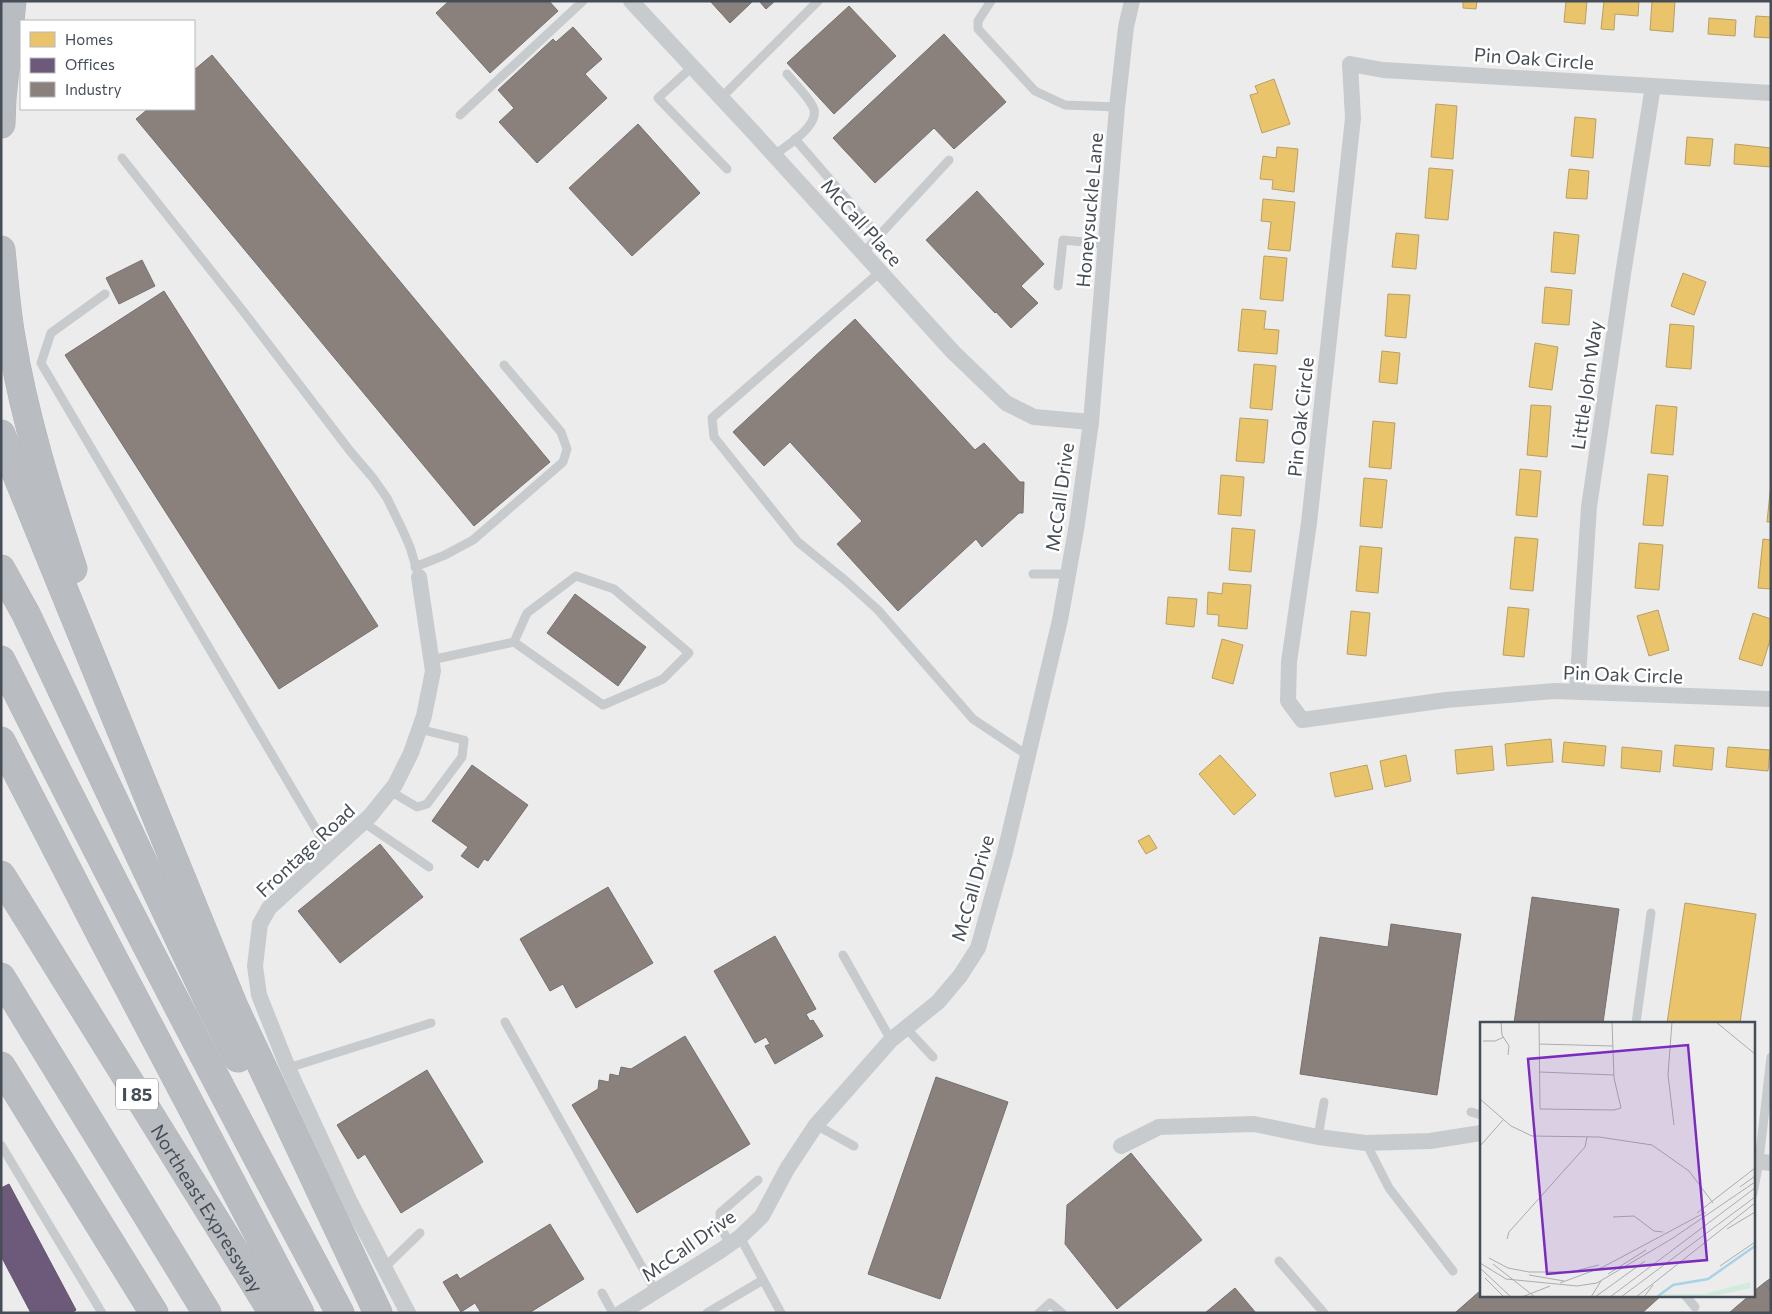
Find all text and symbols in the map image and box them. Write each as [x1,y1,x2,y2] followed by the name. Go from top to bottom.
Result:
[20,20,195,110] legend
[65,30,113,48] text: Homes
[1473,42,1595,74] street label: Pin Oak Circle
[65,55,115,73] text: Offices
[65,80,122,98] text: Industry
[1071,132,1107,288] street label: Honeysuckle Lane
[817,173,907,271] street label: McCall Place
[1566,319,1606,451] street label: Little John Way
[1282,356,1318,478] street label: Pin Oak Circle
[1040,441,1078,553] street label: McCall Drive
[1563,660,1683,688] street label: Pin Oak Circle
[251,799,359,901] street label: Frontage Road
[946,832,998,944] street label: McCall Drive
[1480,1022,1754,1296] inset map
[116,1078,158,1110] road number: I 85
[147,1120,269,1296] street label: Northeast Expressway
[636,1204,740,1286] street label: McCall Drive

